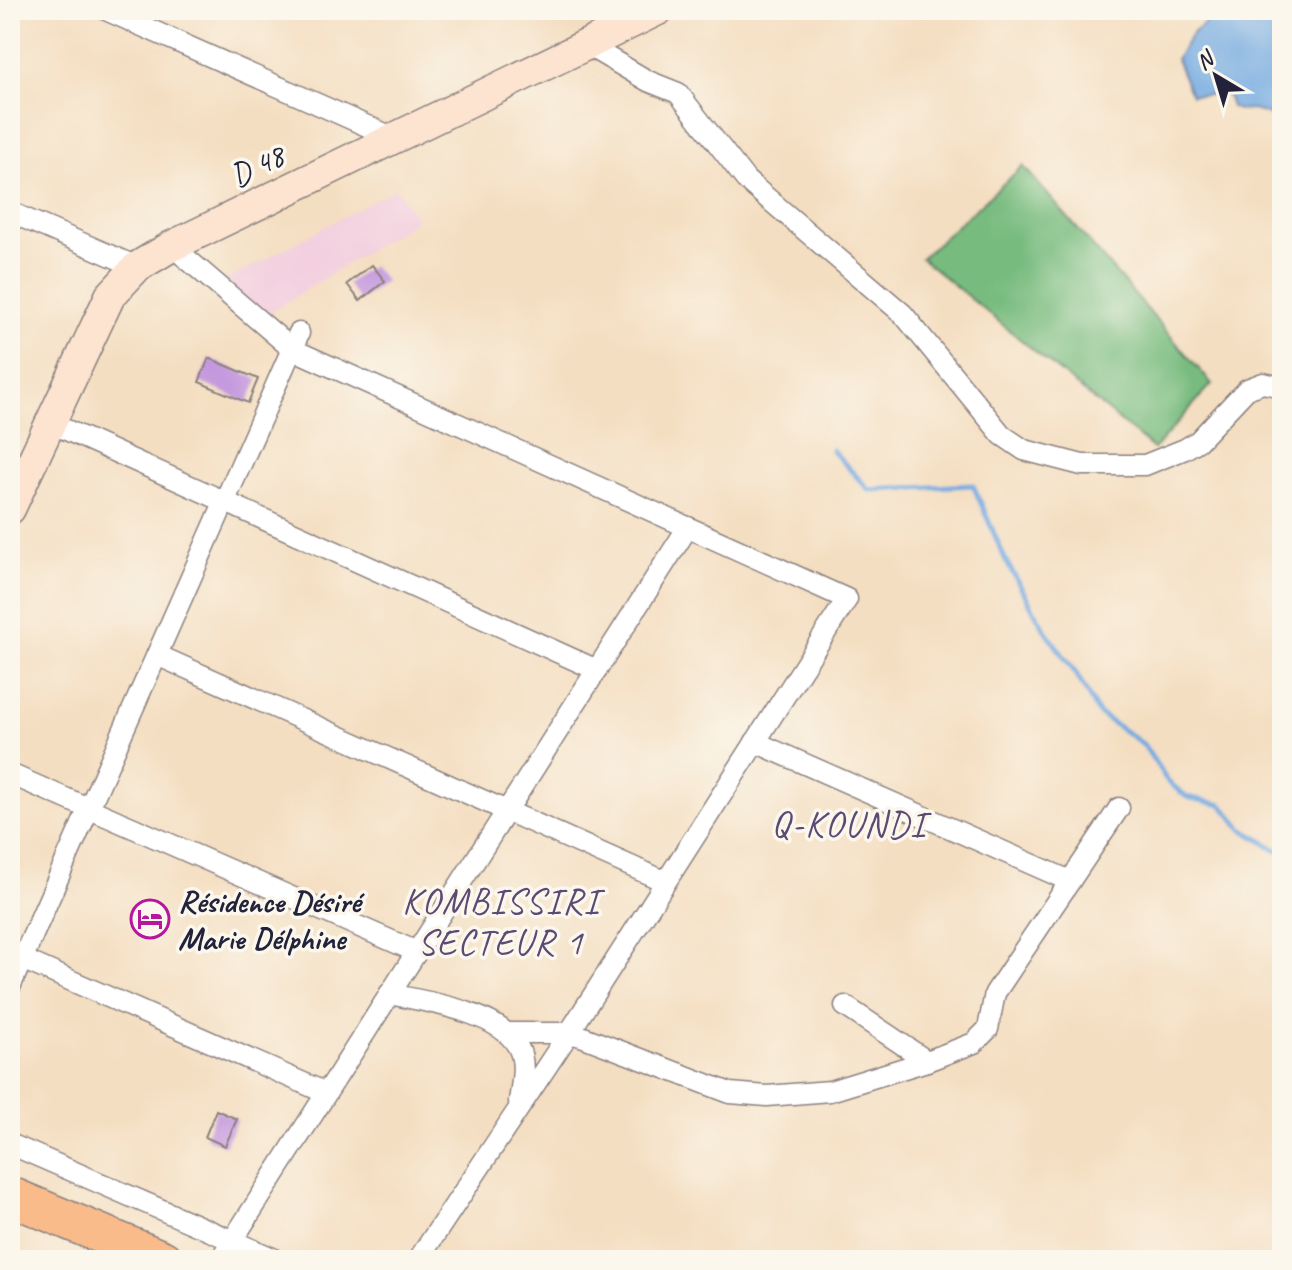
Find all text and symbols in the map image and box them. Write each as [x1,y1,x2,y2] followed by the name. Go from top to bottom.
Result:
[1176,36,1256,116] north arrow
[1190,44,1221,76] text: N
[223,134,293,196] street label: D 48
[772,801,932,847] district label: Q-KOUNDI
[402,878,605,965] district label: KOMBISSIRI SECTEUR 1
[178,881,365,959] place label: Résidence Désiré Marie Délphine
[129,898,171,940] hotel icon: Résidence Désiré Marie Délphine

